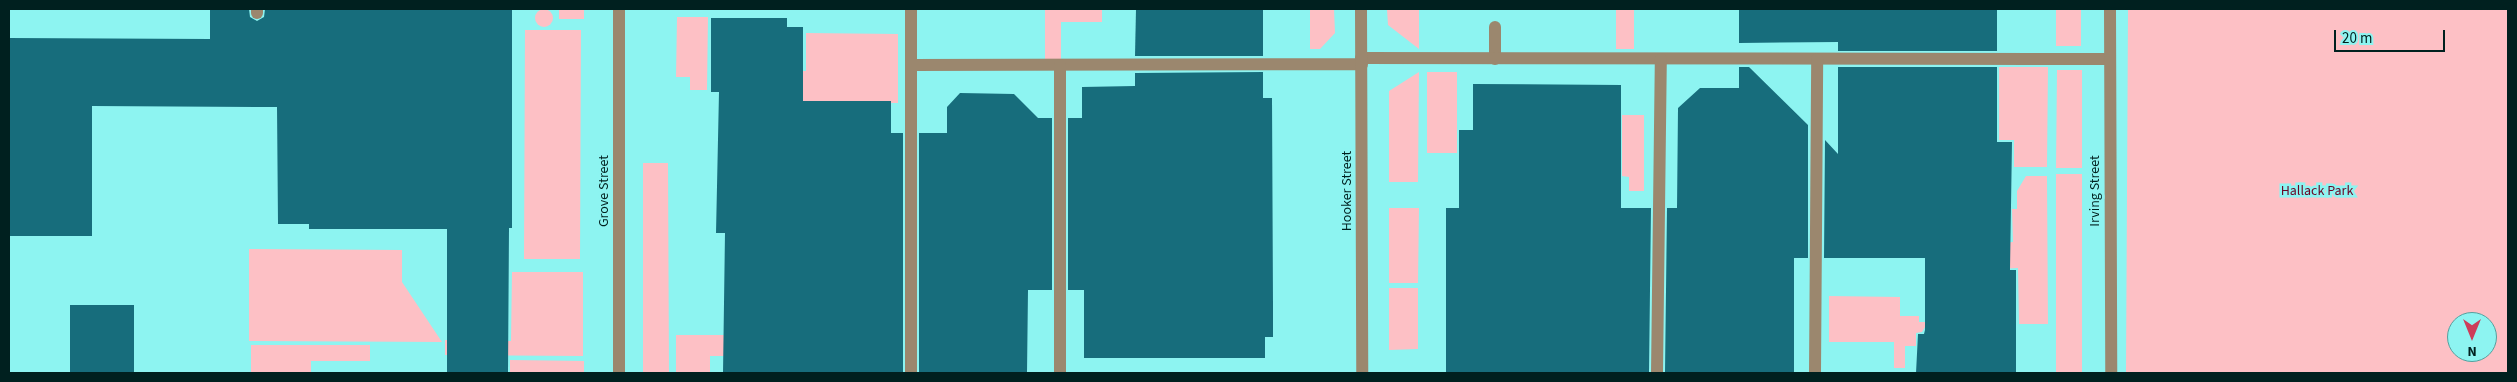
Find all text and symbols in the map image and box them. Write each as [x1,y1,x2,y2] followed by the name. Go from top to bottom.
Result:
[2337,20,2448,52] scale bar
[2342,28,2372,49] text: 20 m
[1339,151,1355,231] street label: Hooker Street
[596,155,612,227] street label: Grove Street
[2087,155,2103,227] street label: Irving Street
[2281,183,2353,199] park label: Hallack Park
[2447,312,2497,362] north arrow
[2467,341,2477,361] text: N

